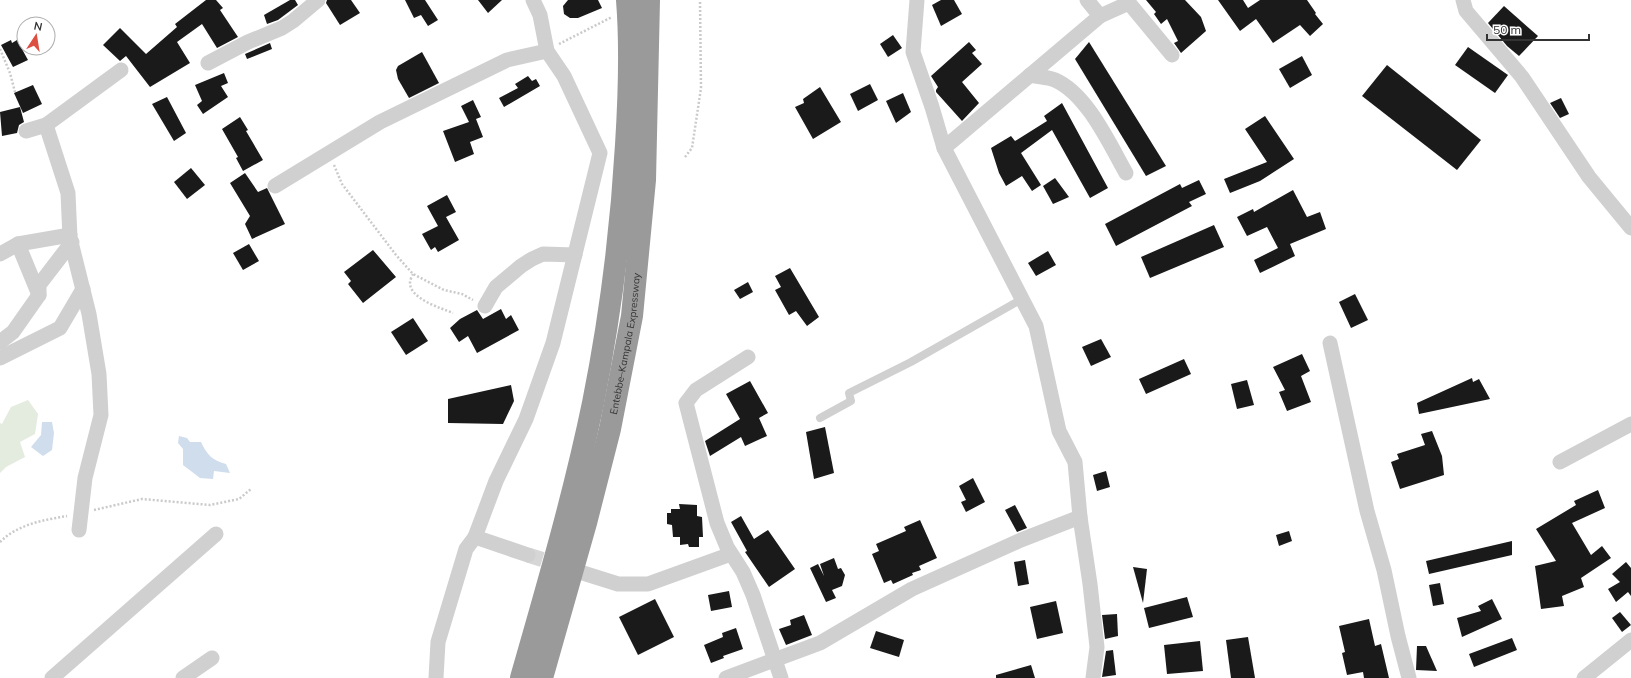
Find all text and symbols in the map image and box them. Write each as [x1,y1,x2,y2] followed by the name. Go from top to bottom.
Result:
[16,16,56,56] north arrow
[1487,16,1589,42] scale bar
[33,19,44,34] text: N
[1493,22,1521,37] text: 50 m
[607,271,643,415] street label: Entebbe–Kampala Expressway

